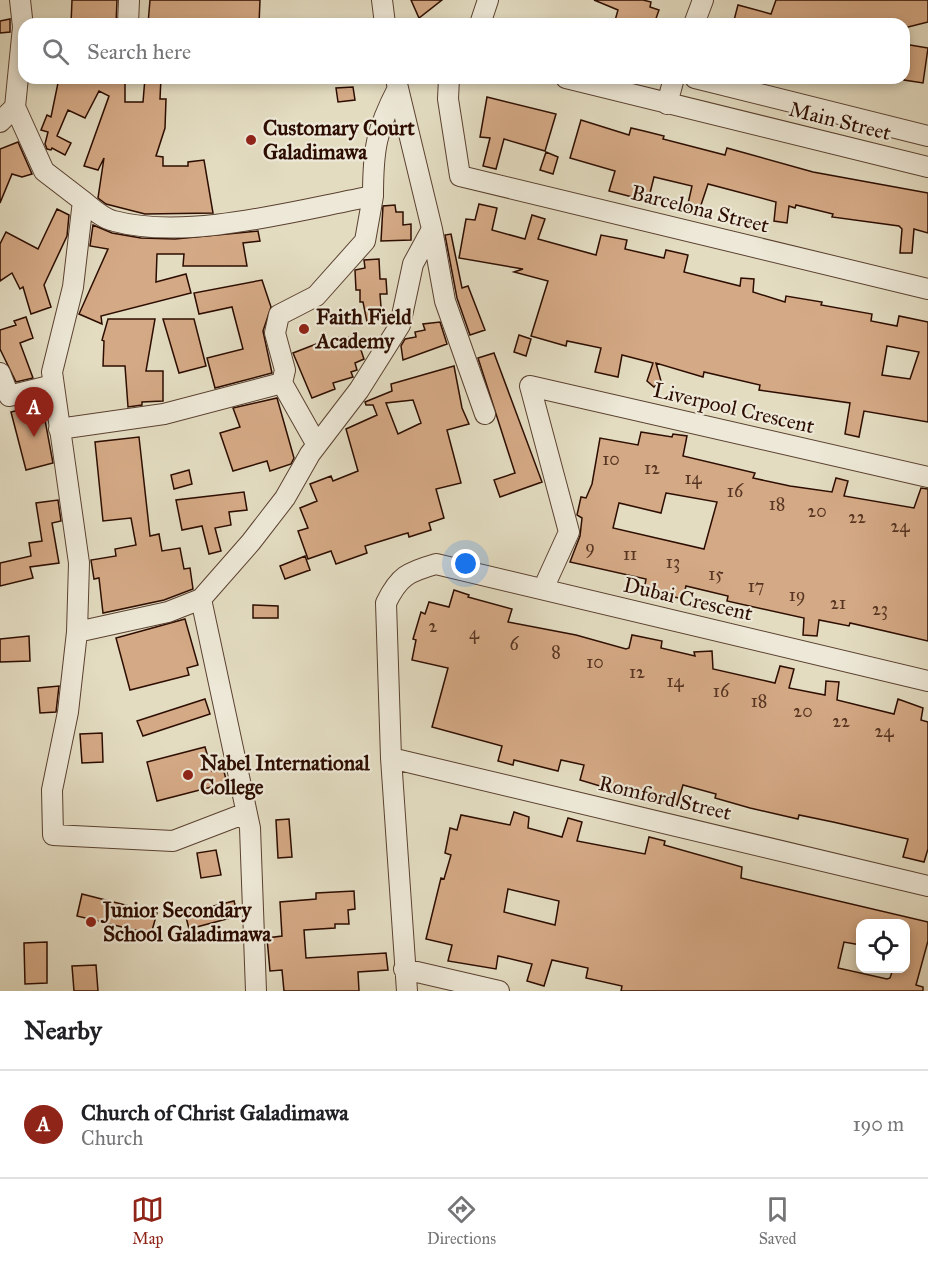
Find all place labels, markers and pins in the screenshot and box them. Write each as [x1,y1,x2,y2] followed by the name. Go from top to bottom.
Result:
[263,115,415,165] place label: Customary Court Galadimawa
[244,133,258,147] marker: Customary Court Galadimawa
[314,304,412,354] place label: Faith Field Academy
[297,322,311,336] marker: Faith Field Academy
[15,388,54,437] pin: A
[200,750,371,800] place label: Nabel International College
[181,768,195,782] marker: Nabel International College
[100,897,272,947] place label: Junior Secondary School Galadimawa
[84,915,98,929] marker: Junior Secondary School Galadimawa

